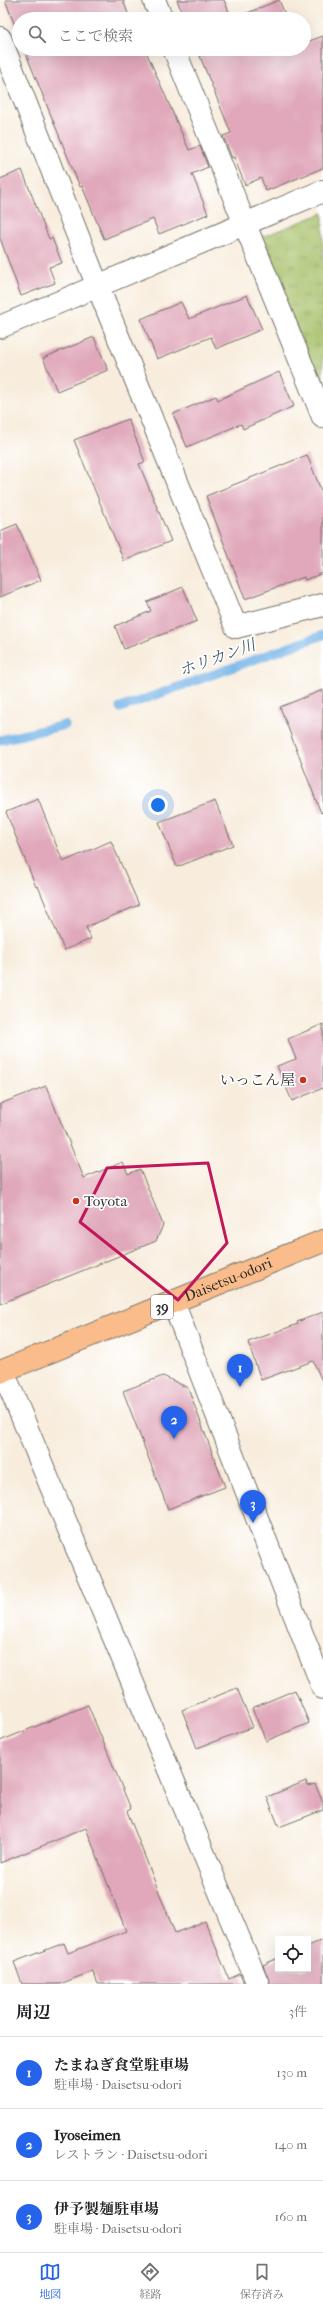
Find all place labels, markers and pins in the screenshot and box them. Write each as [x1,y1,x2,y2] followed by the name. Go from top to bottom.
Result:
[220,1071,295,1089] place label: いっこん屋
[298,1075,308,1085] marker: いっこん屋
[84,1192,128,1210] place label: Toyota
[71,1196,81,1206] marker: Toyota
[227,1354,253,1387] pin: 1
[161,1406,187,1439] pin: 2
[240,1490,266,1523] pin: 3

